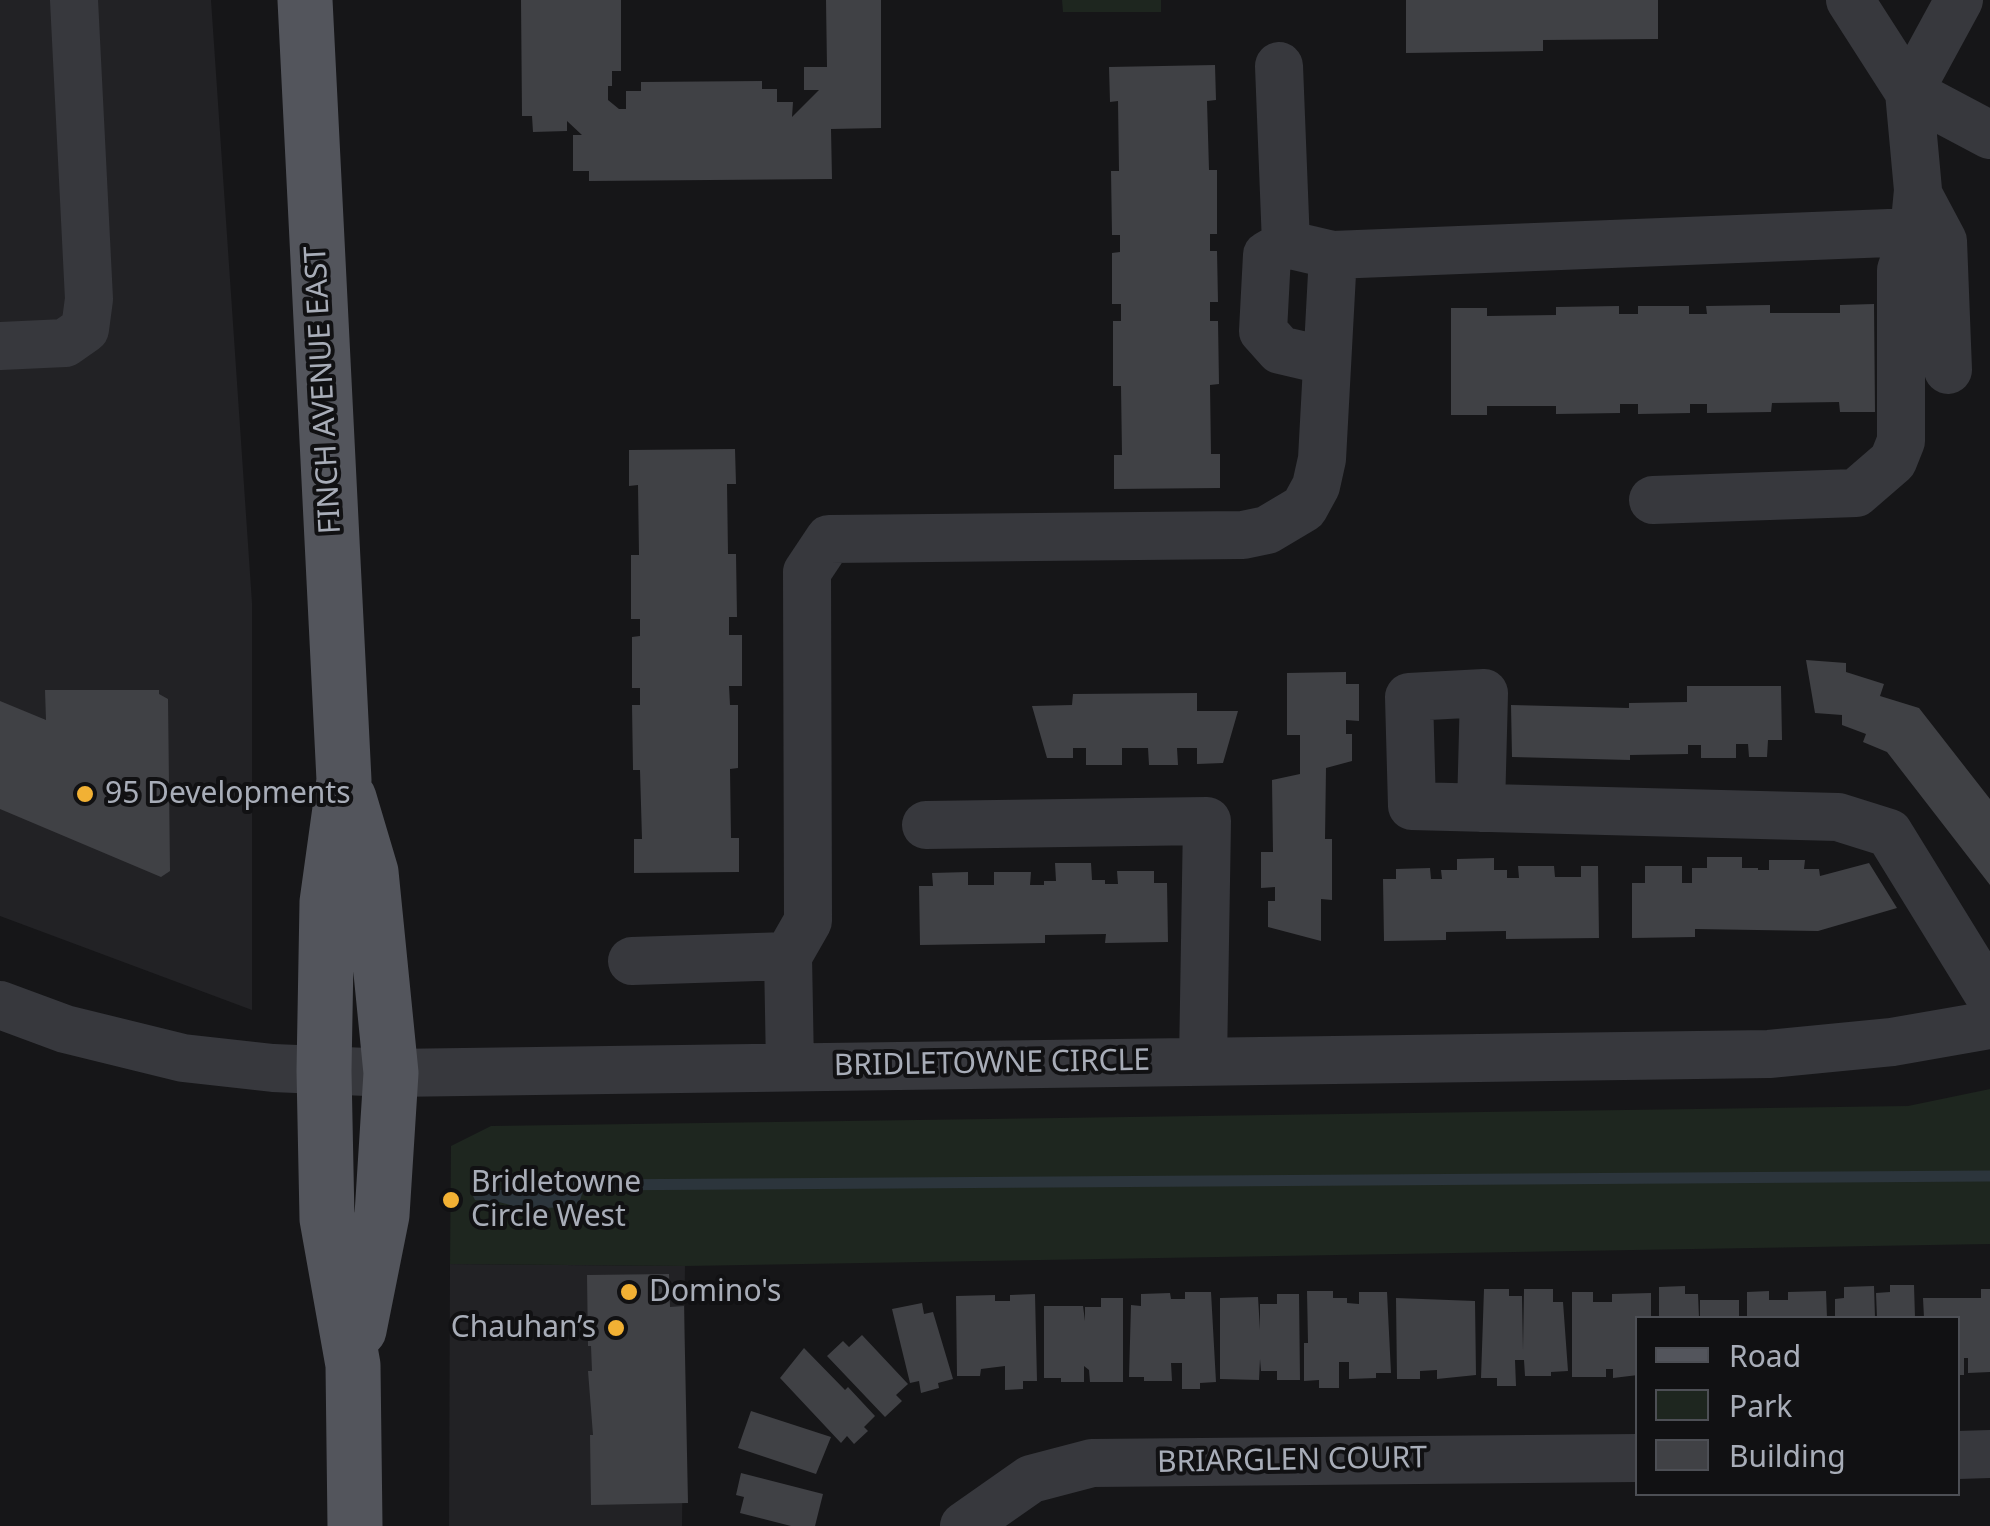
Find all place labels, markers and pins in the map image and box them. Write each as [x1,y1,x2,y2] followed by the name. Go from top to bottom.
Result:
[105,776,351,812] place label: 95 Developments
[74,783,96,805] marker: 95 Developments
[471,1165,641,1236] place label: Bridletowne Circle West
[440,1189,462,1211] marker: Bridletowne Circle West
[649,1274,781,1310] place label: Domino's
[618,1281,640,1303] marker: Domino's
[451,1310,596,1346] place label: Chauhan’s
[605,1317,627,1339] marker: Chauhan’s

